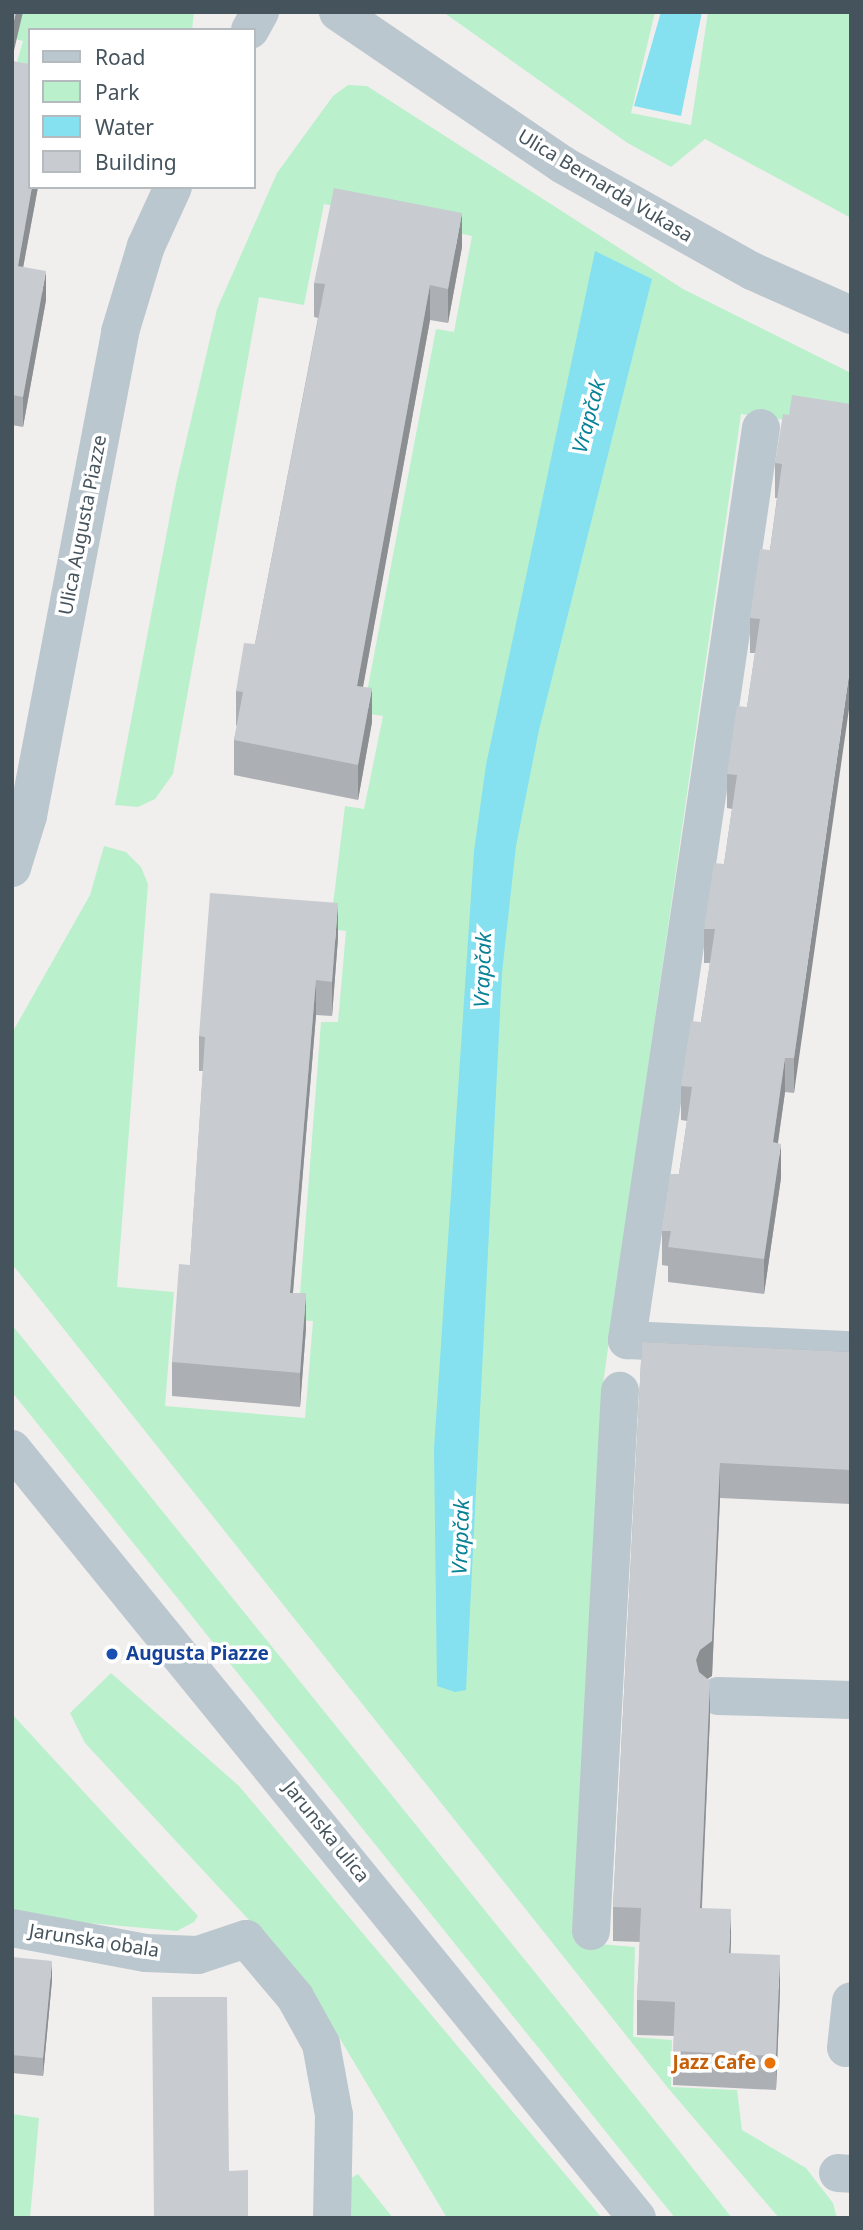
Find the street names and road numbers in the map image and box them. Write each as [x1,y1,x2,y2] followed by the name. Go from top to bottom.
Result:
[513,125,697,247] street label: Ulica Bernarda Vukasa
[54,433,112,617] street label: Ulica Augusta Piazze
[278,1777,374,1887] street label: Jarunska ulica
[27,1919,161,1963] street label: Jarunska obala

